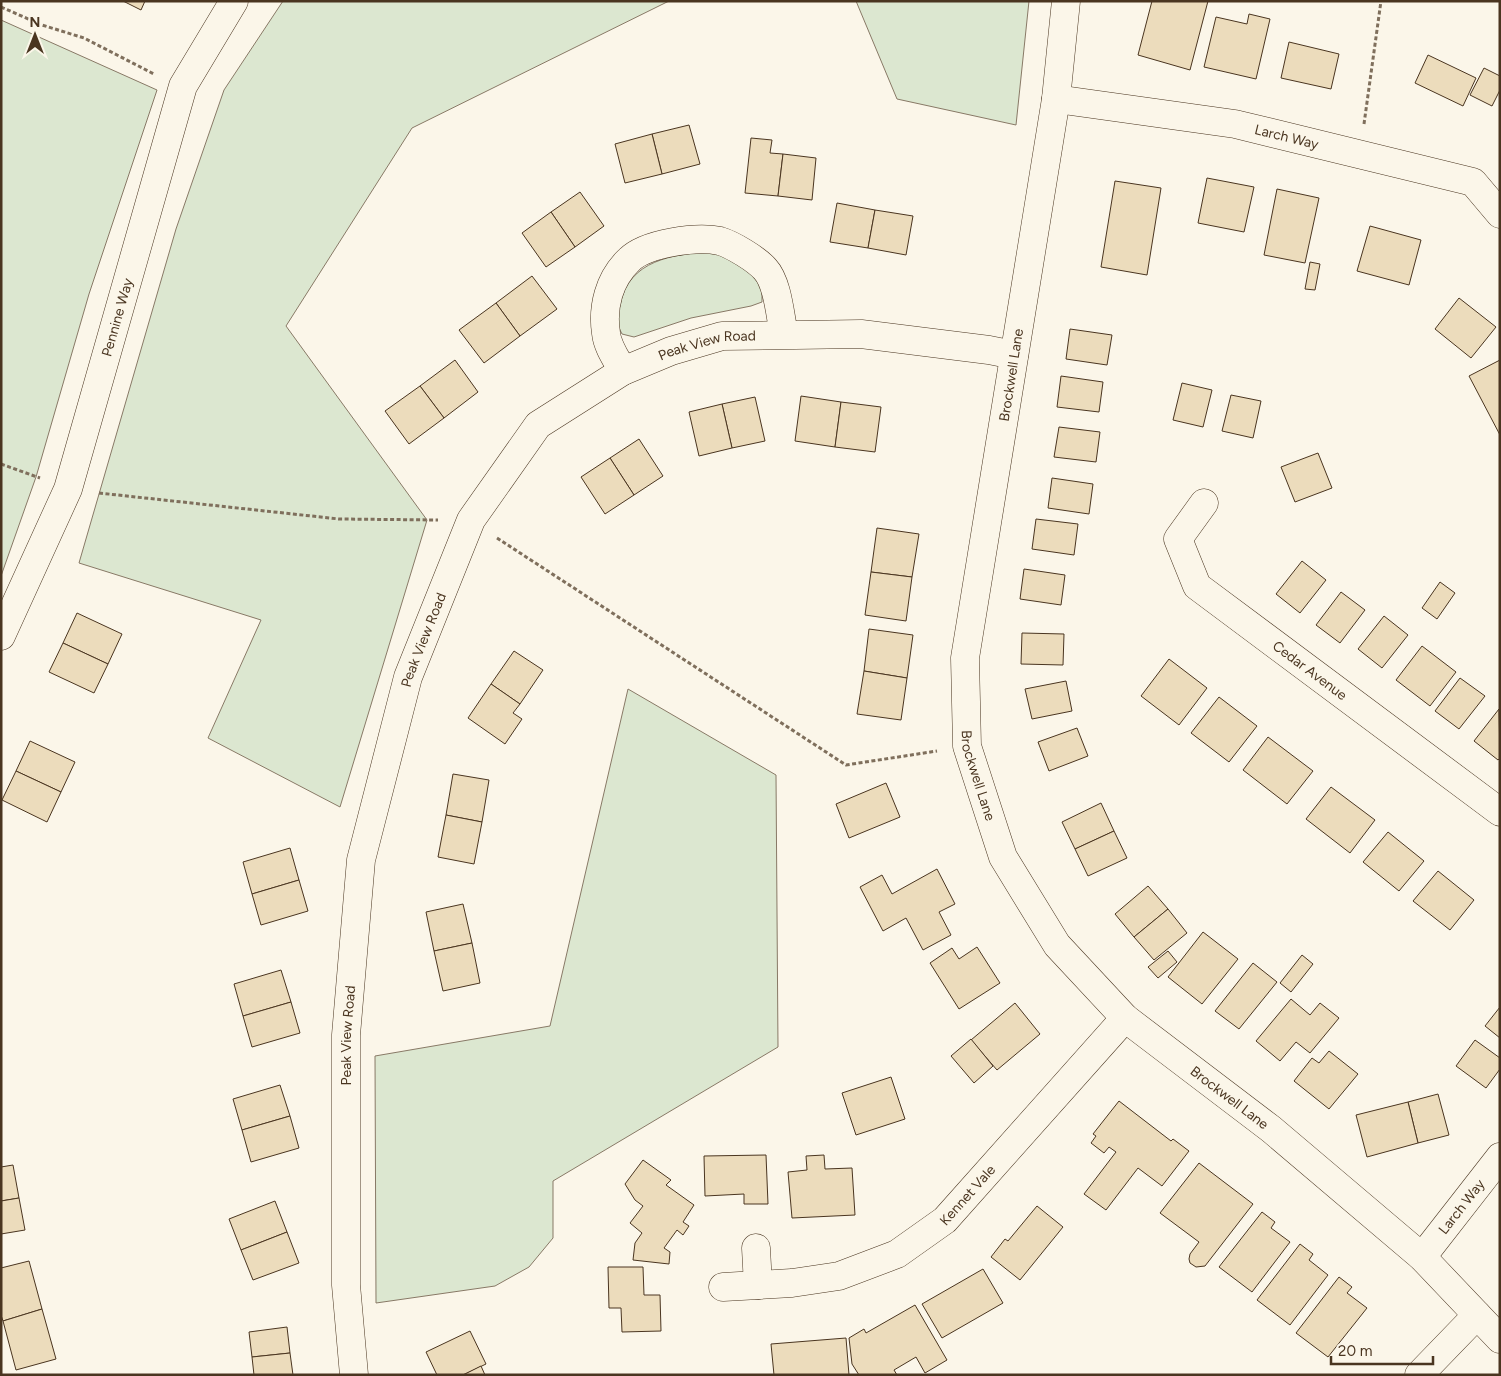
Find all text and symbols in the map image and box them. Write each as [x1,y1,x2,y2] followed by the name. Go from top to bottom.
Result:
[10,10,60,60] north arrow
[30,14,40,31] text: N
[1253,121,1321,153] street label: Larch Way
[98,276,137,359] street label: Pennine Way
[996,327,1027,423] street label: Brockwell Lane
[656,328,756,364] street label: Peak View Road
[398,590,450,689] street label: Peak View Road
[1269,637,1351,704] street label: Cedar Avenue
[958,730,999,823] street label: Brockwell Lane
[338,985,359,1085] street label: Peak View Road
[1187,1063,1272,1133] street label: Brockwell Lane
[936,1161,999,1229] street label: Kennet Vale
[1435,1175,1489,1238] street label: Larch Way
[1331,1334,1434,1366] scale bar
[1338,1342,1372,1360] text: 20 m

